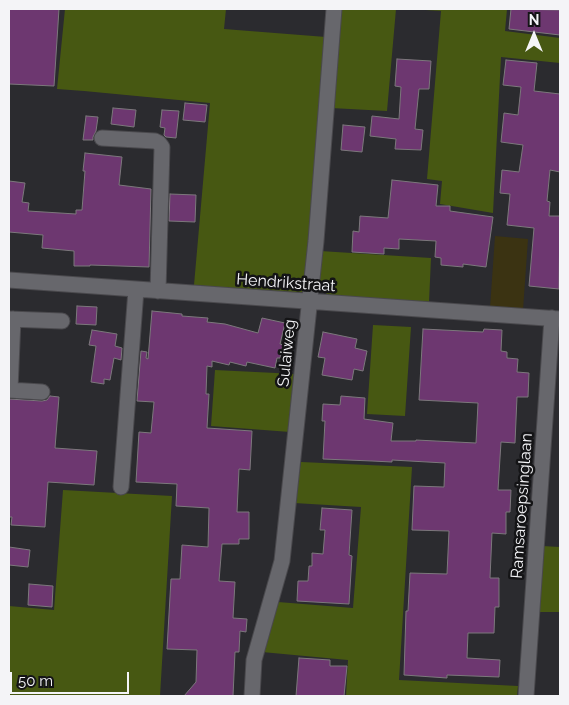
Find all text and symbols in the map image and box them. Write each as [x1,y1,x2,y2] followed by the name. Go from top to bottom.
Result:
[509,10,559,60] north arrow
[529,12,539,28] text: N
[236,270,336,296] street label: Hendrikstraat
[274,318,300,388] street label: Sulaiweg
[507,433,537,579] street label: Ramsaroepsinglaan
[12,662,131,694] scale bar
[18,672,53,690] text: 50 m

